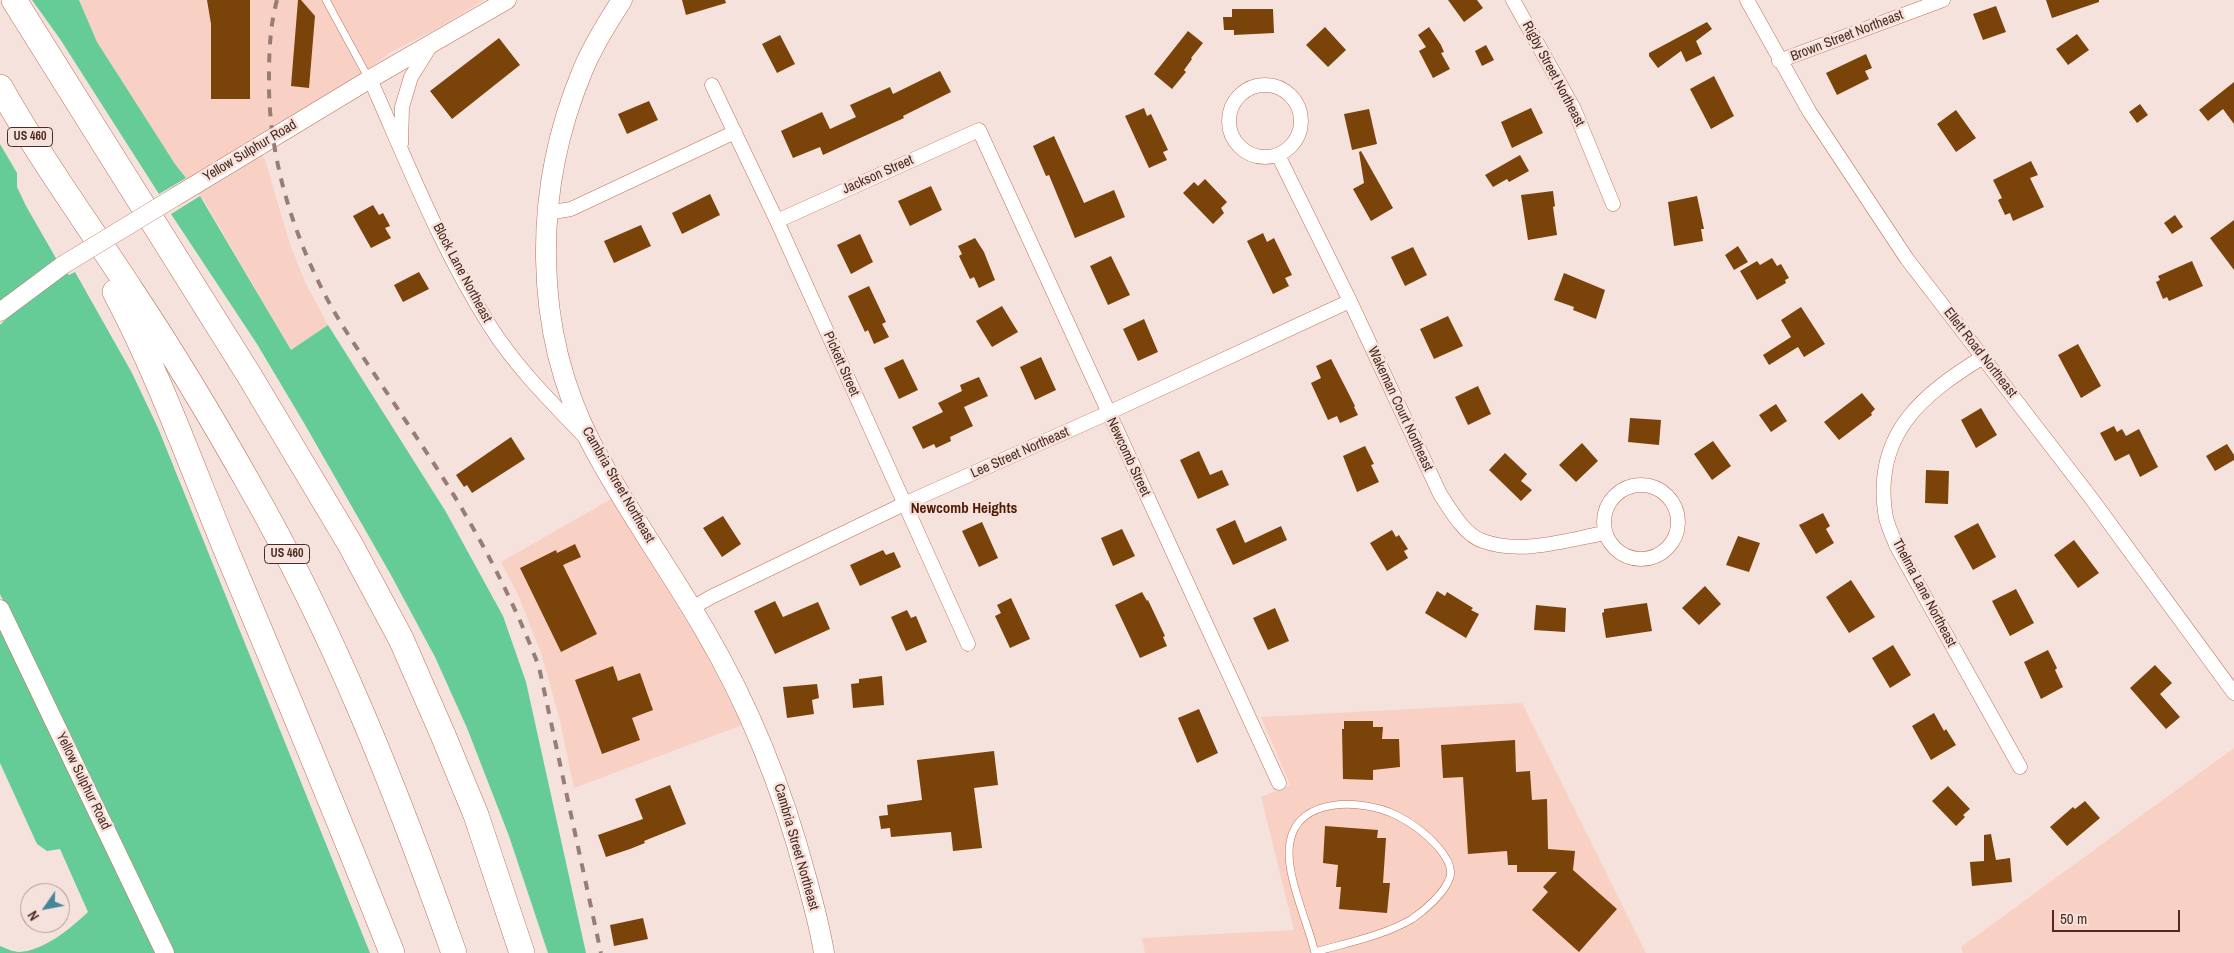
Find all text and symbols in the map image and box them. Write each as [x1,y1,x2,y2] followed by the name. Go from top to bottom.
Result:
[1788,7,1906,65] street label: Brown Street Northeast
[1518,19,1588,129] street label: Rigby Street Northeast
[200,116,300,186] street label: Yellow Sulphur Road
[8,128,52,146] road number: US 460
[840,152,916,198] street label: Jackson Street
[429,221,495,325] street label: Block Lane Northeast
[1940,305,2020,401] street label: Ellett Road Northeast
[819,329,863,399] street label: Pickett Street
[1364,344,1436,474] street label: Wakeman Court Northeast
[1102,415,1154,499] street label: Newcomb Street
[578,424,658,546] street label: Cambria Street Northeast
[968,424,1072,482] street label: Lee Street Northeast
[911,500,1017,518] district label: Newcomb Heights
[1888,536,1960,650] street label: Thelma Lane Northeast
[264,544,310,564] road number: US 460
[52,730,114,832] street label: Yellow Sulphur Road
[770,782,822,912] street label: Cambria Street Northeast
[20,883,70,933] north arrow
[2054,900,2182,932] scale bar
[23,907,43,924] text: N
[2060,908,2087,929] text: 50 m

